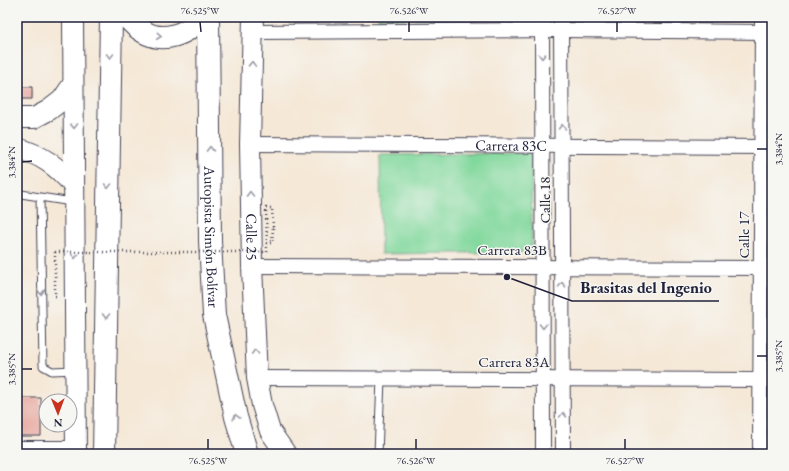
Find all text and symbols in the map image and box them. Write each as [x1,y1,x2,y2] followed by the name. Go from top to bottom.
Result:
[181,4,220,17] text: 76.525°W
[390,4,429,17] text: 76.526°W
[598,4,637,17] text: 76.527°W
[156,32,162,41] one-way arrow
[106,53,114,59] one-way arrow
[538,53,546,59] one-way arrow
[248,61,256,67] one-way arrow
[69,123,78,129] one-way arrow
[558,124,566,130] one-way arrow
[772,133,785,165] text: 3.384°N
[475,135,547,155] street label: Carrera 83C
[5,146,18,178] text: 3.384°N
[206,146,214,152] one-way arrow
[200,165,224,308] street label: Autopista Simón Bolívar
[535,176,554,224] street label: Calle 18
[104,183,112,189] one-way arrow
[246,191,255,197] one-way arrow
[734,211,753,259] street label: Calle 17
[242,213,262,261] street label: Calle 25
[477,240,547,259] street label: Carrera 83B
[71,253,79,259] one-way arrow
[572,273,719,301] callout: Brasitas del Ingenio
[580,277,712,298] text: Brasitas del Ingenio
[558,282,566,288] one-way arrow
[37,289,45,295] one-way arrow
[102,313,110,319] one-way arrow
[539,323,547,329] one-way arrow
[772,340,785,372] text: 3.385°N
[251,349,260,355] one-way arrow
[478,352,550,371] street label: Carrera 83A
[5,353,18,385] text: 3.385°N
[38,393,78,433] north arrow
[559,412,567,418] one-way arrow
[232,413,241,420] one-way arrow
[54,416,63,430] text: N
[189,454,228,467] text: 76.525°W
[397,454,436,467] text: 76.526°W
[606,454,645,467] text: 76.527°W

